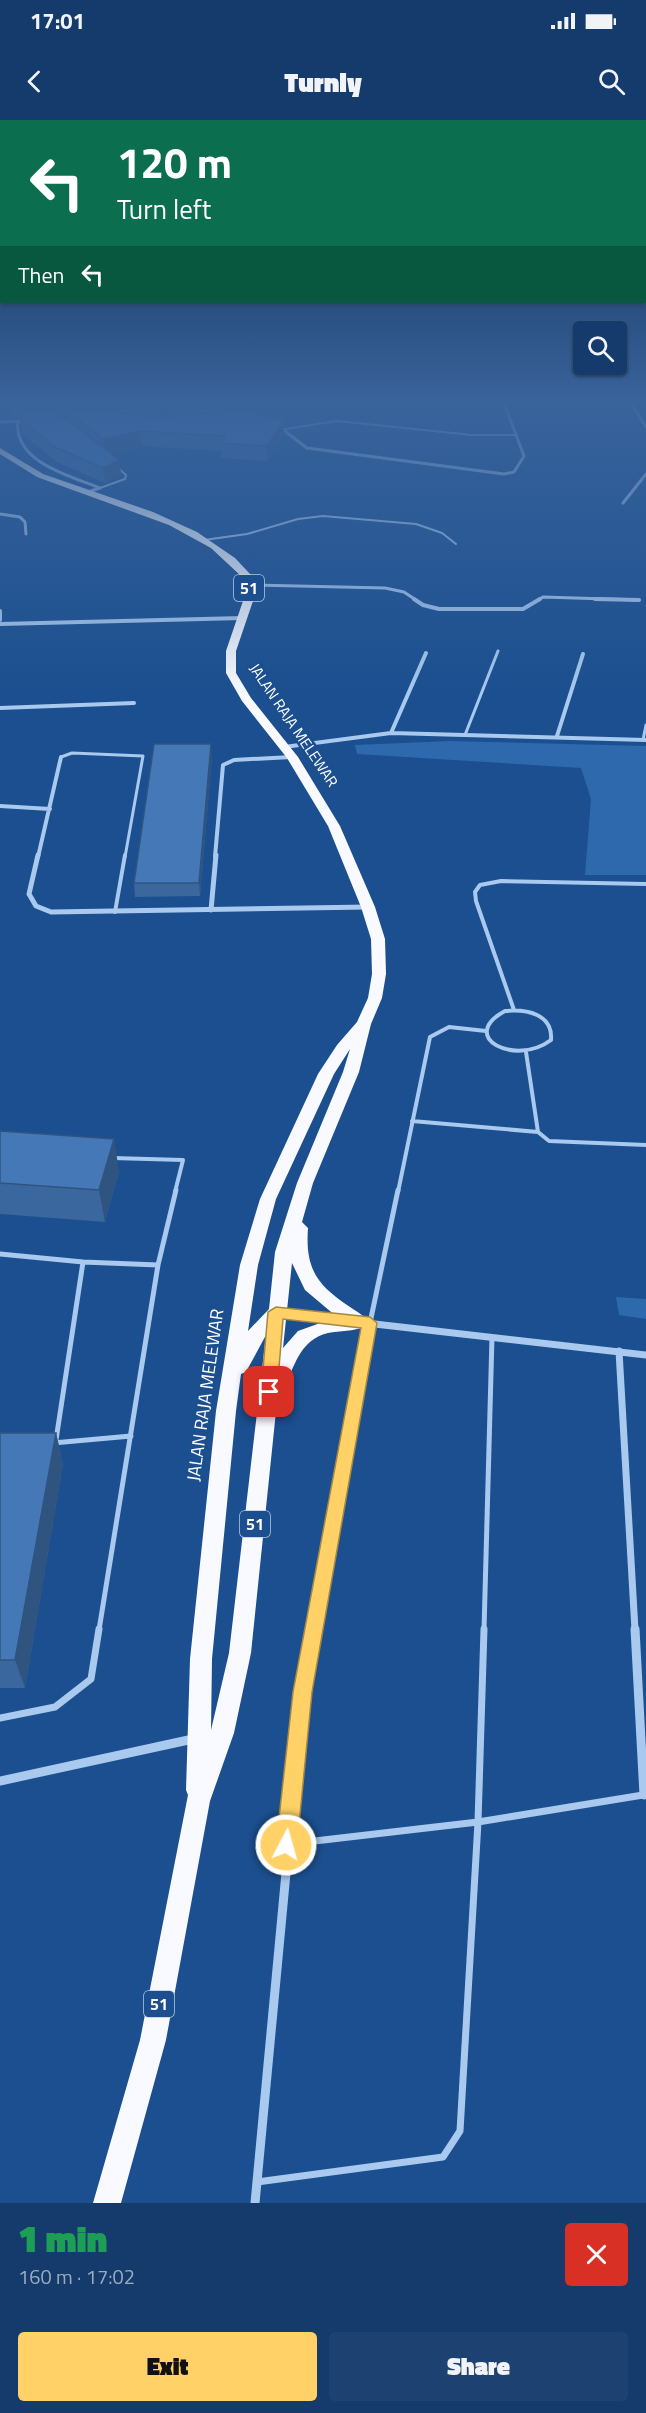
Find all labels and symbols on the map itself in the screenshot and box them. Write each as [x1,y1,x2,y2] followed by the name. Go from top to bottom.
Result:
[234,575,264,601] road number: 51
[244,658,344,792] street label: JALAN RAJA MELEWAR
[180,1307,230,1483] street label: JALAN RAJA MELEWAR
[243,1366,294,1417] pin
[240,1511,270,1537] road number: 51
[254,1813,318,1877] position arrow
[144,1991,174,2017] road number: 51

